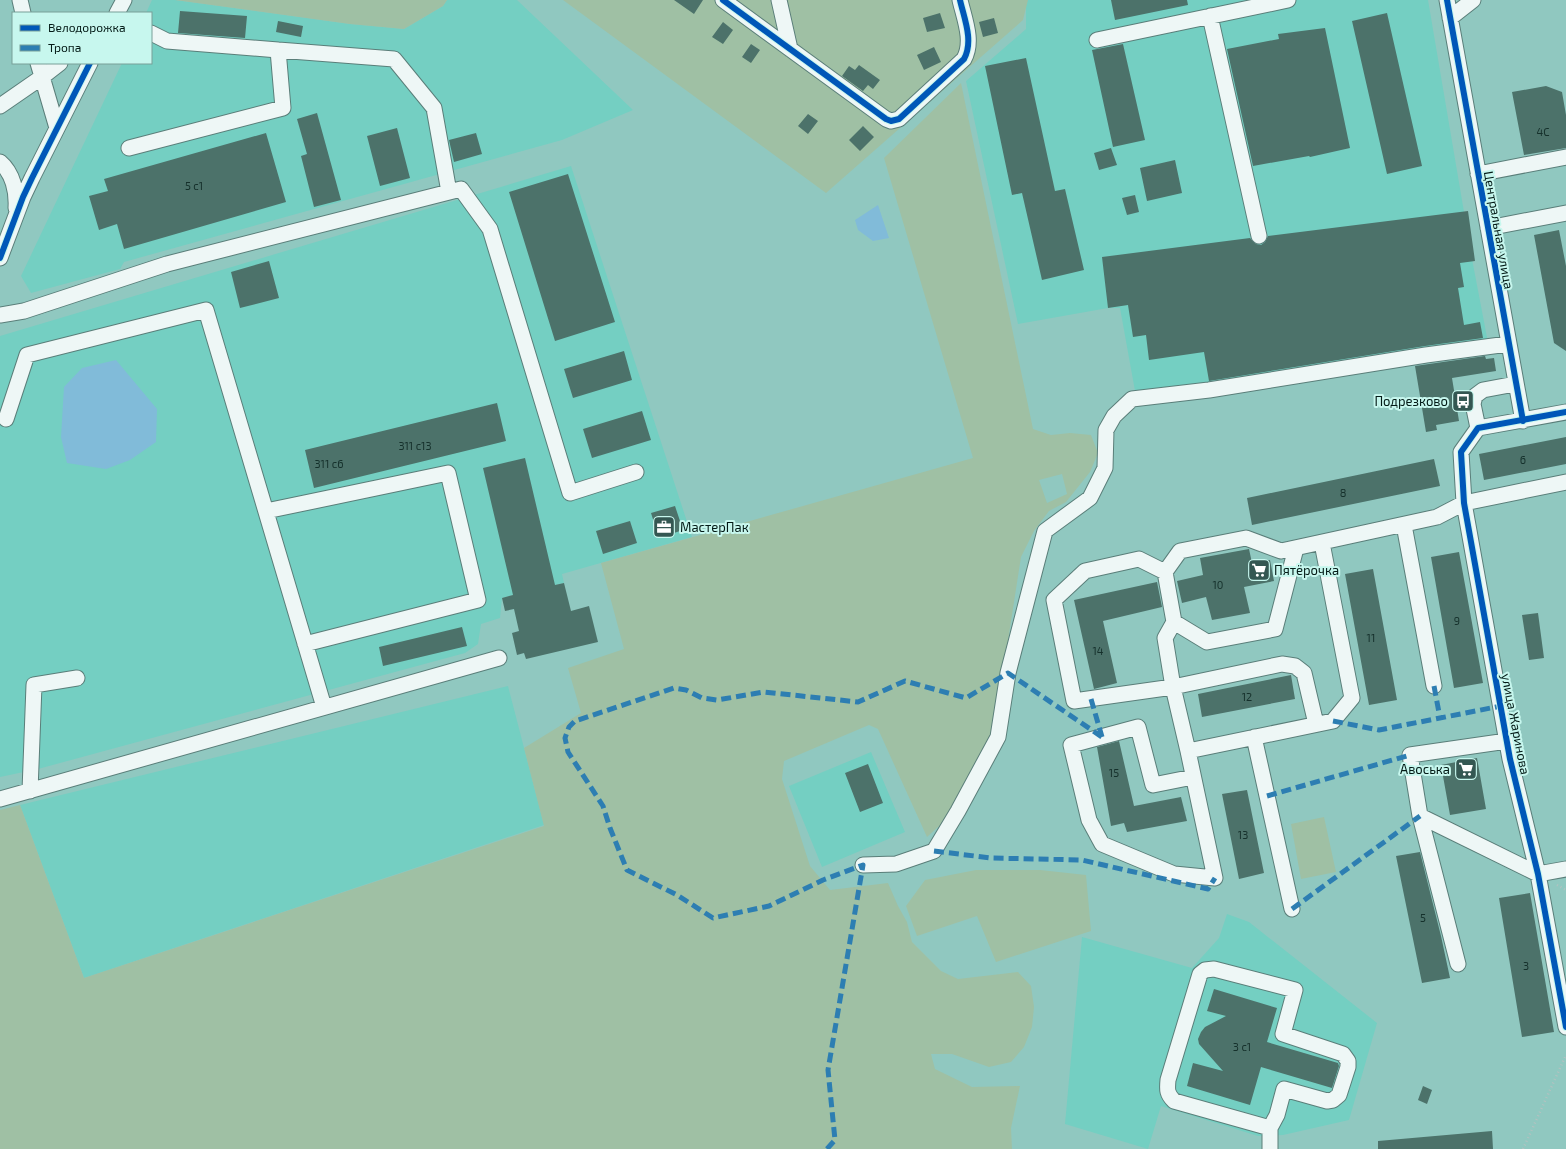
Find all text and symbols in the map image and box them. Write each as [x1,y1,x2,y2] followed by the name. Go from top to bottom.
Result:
[12,12,152,64] legend
[48,20,126,34] text: Велодорожка
[48,40,81,54] text: Тропа
[1536,125,1550,138] house number: 4С
[1481,170,1517,290] street label: Центральная улица
[185,179,203,192] house number: 5 с1
[1450,388,1476,414] bus stop icon: Подрезково
[1374,393,1448,409] place label: Подрезково
[398,439,432,452] house number: 311 с13
[1520,453,1526,466] house number: 6
[314,457,344,470] house number: 311 с6
[1340,486,1346,499] house number: 8
[651,514,677,540] office icon: МастерПак
[680,519,749,535] place label: МастерПак
[1246,557,1272,583] supermarket icon: Пятёрочка
[1274,562,1339,578] place label: Пятёрочка
[1212,578,1224,591] house number: 10
[1454,614,1460,627] house number: 9
[1367,631,1375,644] house number: 11
[1092,644,1104,657] house number: 14
[1498,672,1534,776] street label: улица Жаринова
[1242,690,1252,703] house number: 12
[1453,756,1479,782] supermarket icon: Авоська
[1400,761,1450,777] place label: Авоська
[1109,766,1119,779] house number: 15
[1238,828,1248,841] house number: 13
[1420,911,1426,924] house number: 5
[1523,959,1529,972] house number: 3
[1233,1040,1251,1053] house number: 3 с1

